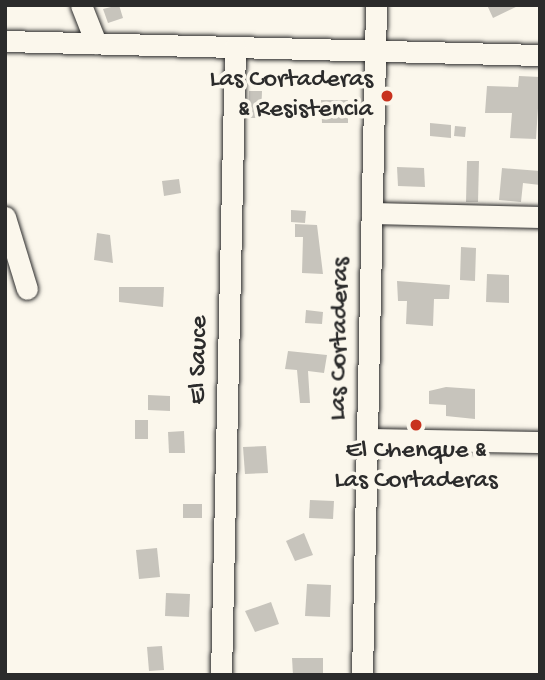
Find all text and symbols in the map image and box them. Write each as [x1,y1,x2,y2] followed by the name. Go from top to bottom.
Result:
[210,65,373,126] place label: Las Cortaderas & Resistencia
[379,88,395,104] marker: Las Cortaderas & Resistencia
[324,257,358,421] street label: Las Cortaderas
[184,315,216,405] street label: El Sauce
[408,417,424,433] marker: El Chenque & Las Cortaderas
[334,436,498,498] place label: El Chenque & Las Cortaderas

